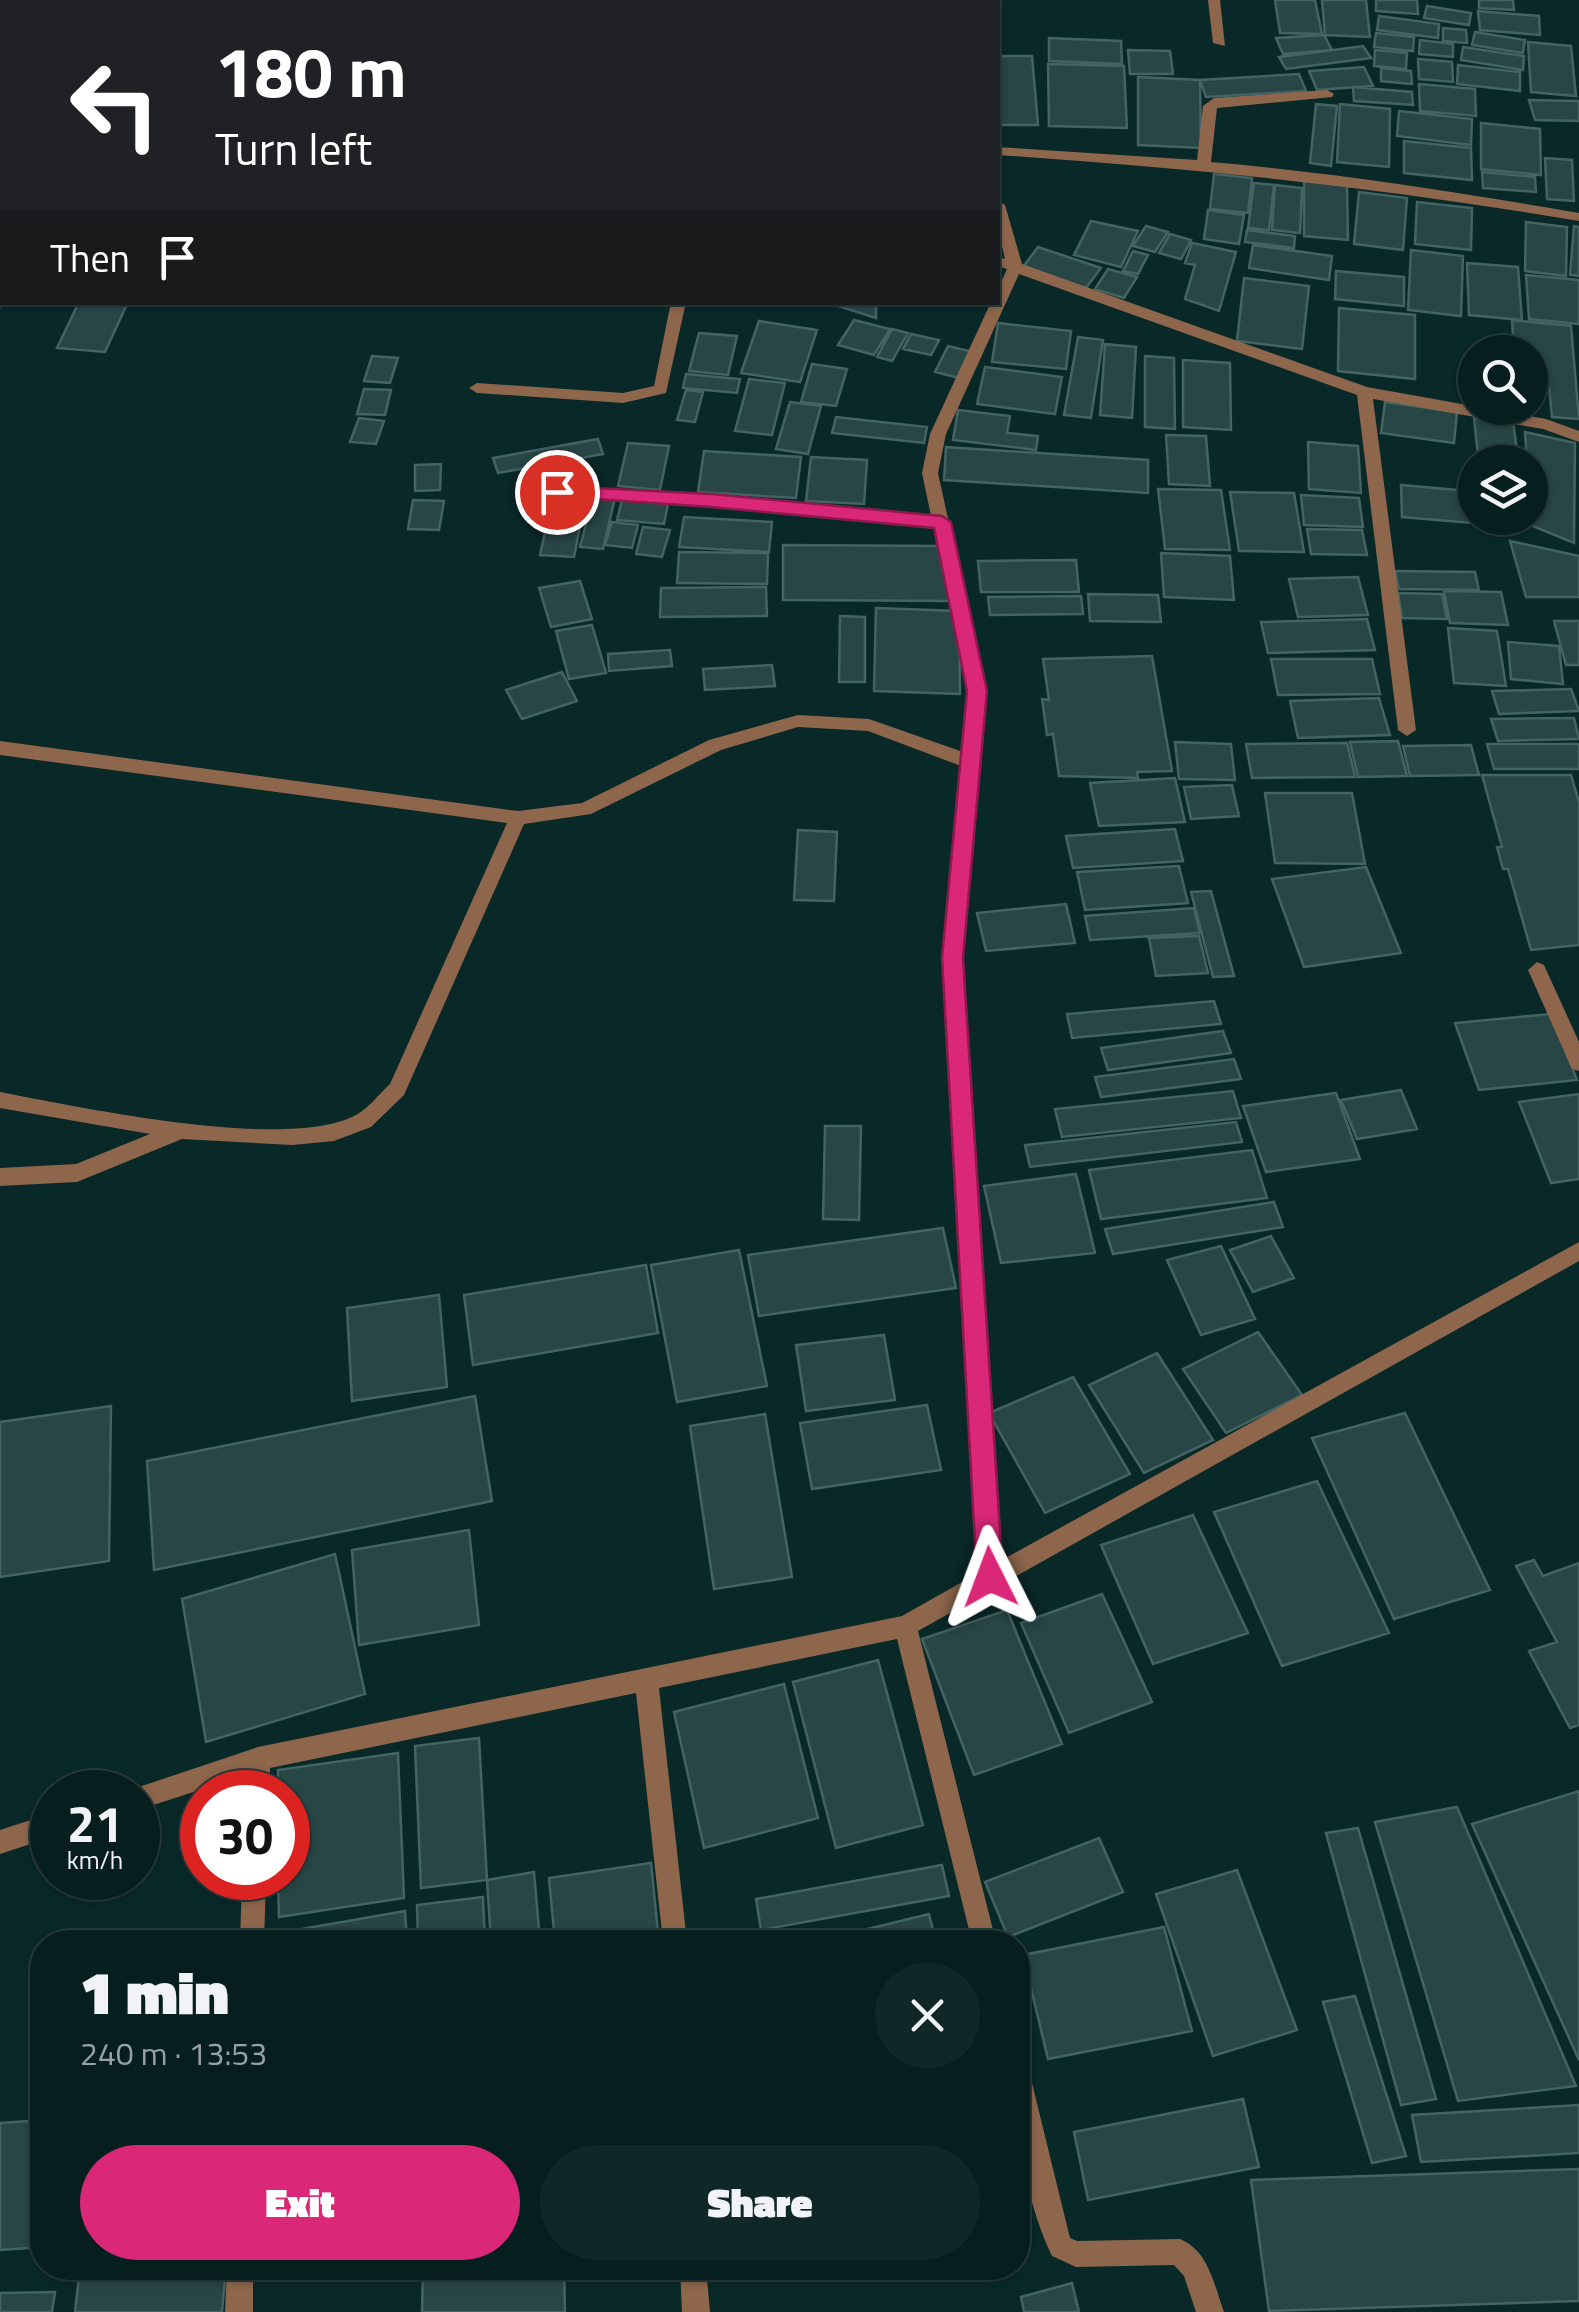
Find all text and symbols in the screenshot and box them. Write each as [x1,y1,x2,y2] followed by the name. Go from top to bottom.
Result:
[215,18,407,124] text: 180 m
[50,40,180,170] icon: left
[215,114,372,182] text: Turn left
[50,229,130,287] text: Then
[150,230,205,285] icon: arrive
[1458,335,1548,535] map controls
[1458,335,1548,425] button: search
[1458,445,1548,535] button: layers
[515,450,600,535] pin
[530,465,585,520] icon: arrive
[938,1525,1042,1629] position arrow
[180,1770,310,1900] speed limit sign: 30
[67,1785,123,1861] text: 21
[67,1841,123,1879] text: km/h
[80,1946,229,2037] text: 1 min
[875,1963,980,2068] button: close
[80,2029,267,2077] text: 240 m · 13:53
[80,2145,520,2260] button: Exit
[540,2145,980,2260] button: Share

